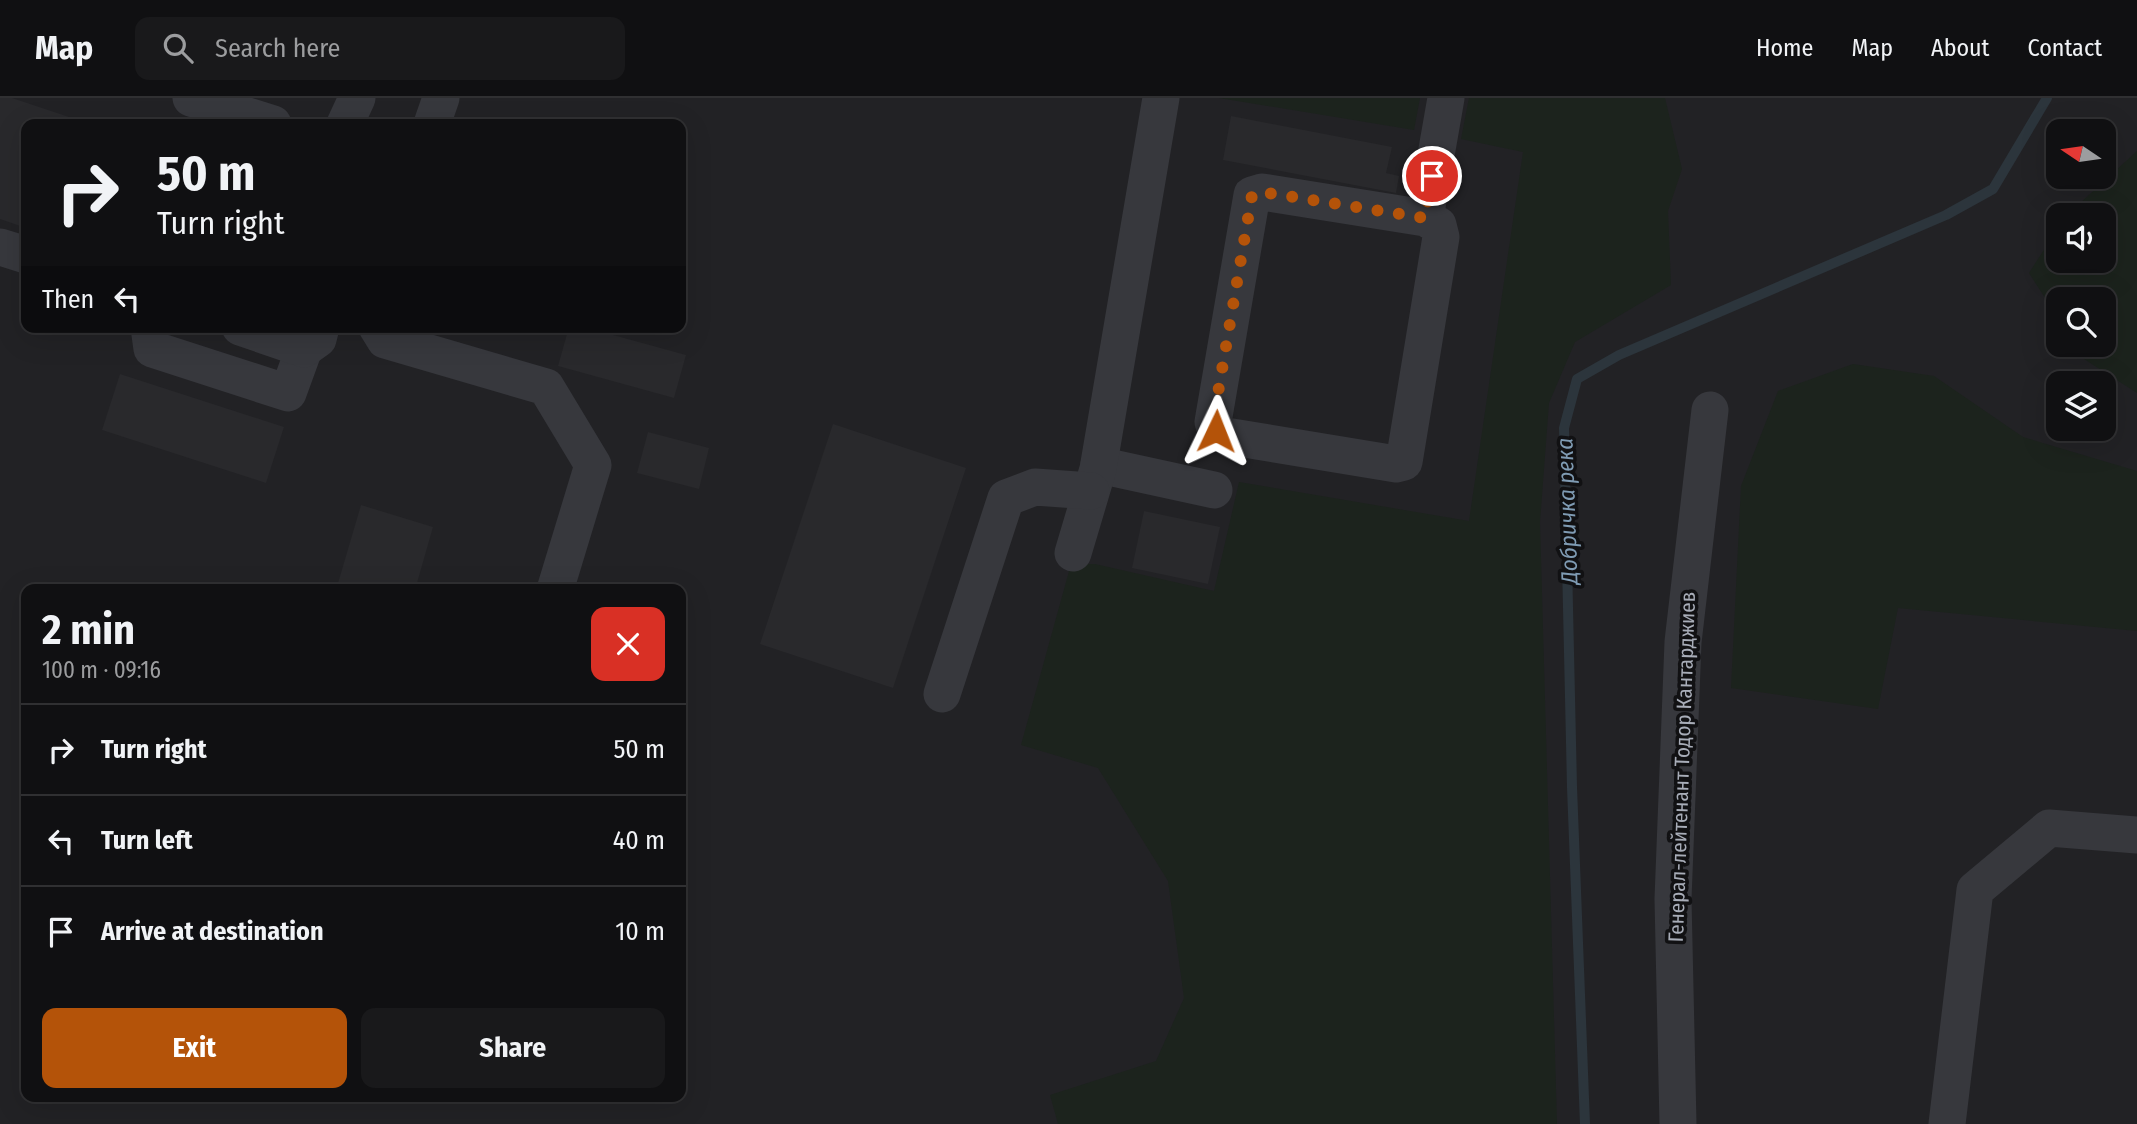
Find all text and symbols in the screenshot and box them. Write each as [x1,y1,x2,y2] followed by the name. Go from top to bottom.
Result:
[135,17,625,80] search box
[35,28,93,68] text: Map
[159,29,197,67] icon: search
[215,33,340,64] text: Search here
[1756,34,1813,62] text: Home
[1851,34,1893,62] text: Map
[1931,34,1989,62] text: About
[2027,34,2102,62] text: Contact
[2046,119,2116,189] north arrow
[2046,119,2116,441] map controls
[157,144,255,203] text: 50 m
[1402,146,1462,206] pin
[42,147,133,238] icon: right
[1413,157,1451,195] icon: arrive
[2046,203,2116,273] button: sound
[157,204,284,242] text: Turn right
[108,280,146,318] icon: left
[42,284,94,315] text: Then
[2046,287,2116,357] button: search
[2046,371,2116,441] button: layers
[1179,394,1253,468] position arrow
[1550,437,1584,587] water label: Добричка река
[1663,591,1701,943] street label: Генерал-лейтенант Тодор Кантарджиев
[42,605,135,655] text: 2 min
[591,607,665,681] button: close
[42,656,161,684] text: 100 m · 09:16
[42,731,80,769] icon: right
[101,734,207,765] text: Turn right
[613,734,665,765] text: 50 m
[42,822,80,860] icon: left
[101,825,193,856] text: Turn left
[613,825,665,856] text: 40 m
[42,913,80,951] icon: arrive
[101,916,324,947] text: Arrive at destination
[615,916,665,947] text: 10 m
[42,1008,347,1088] button: Exit
[361,1008,665,1088] button: Share

